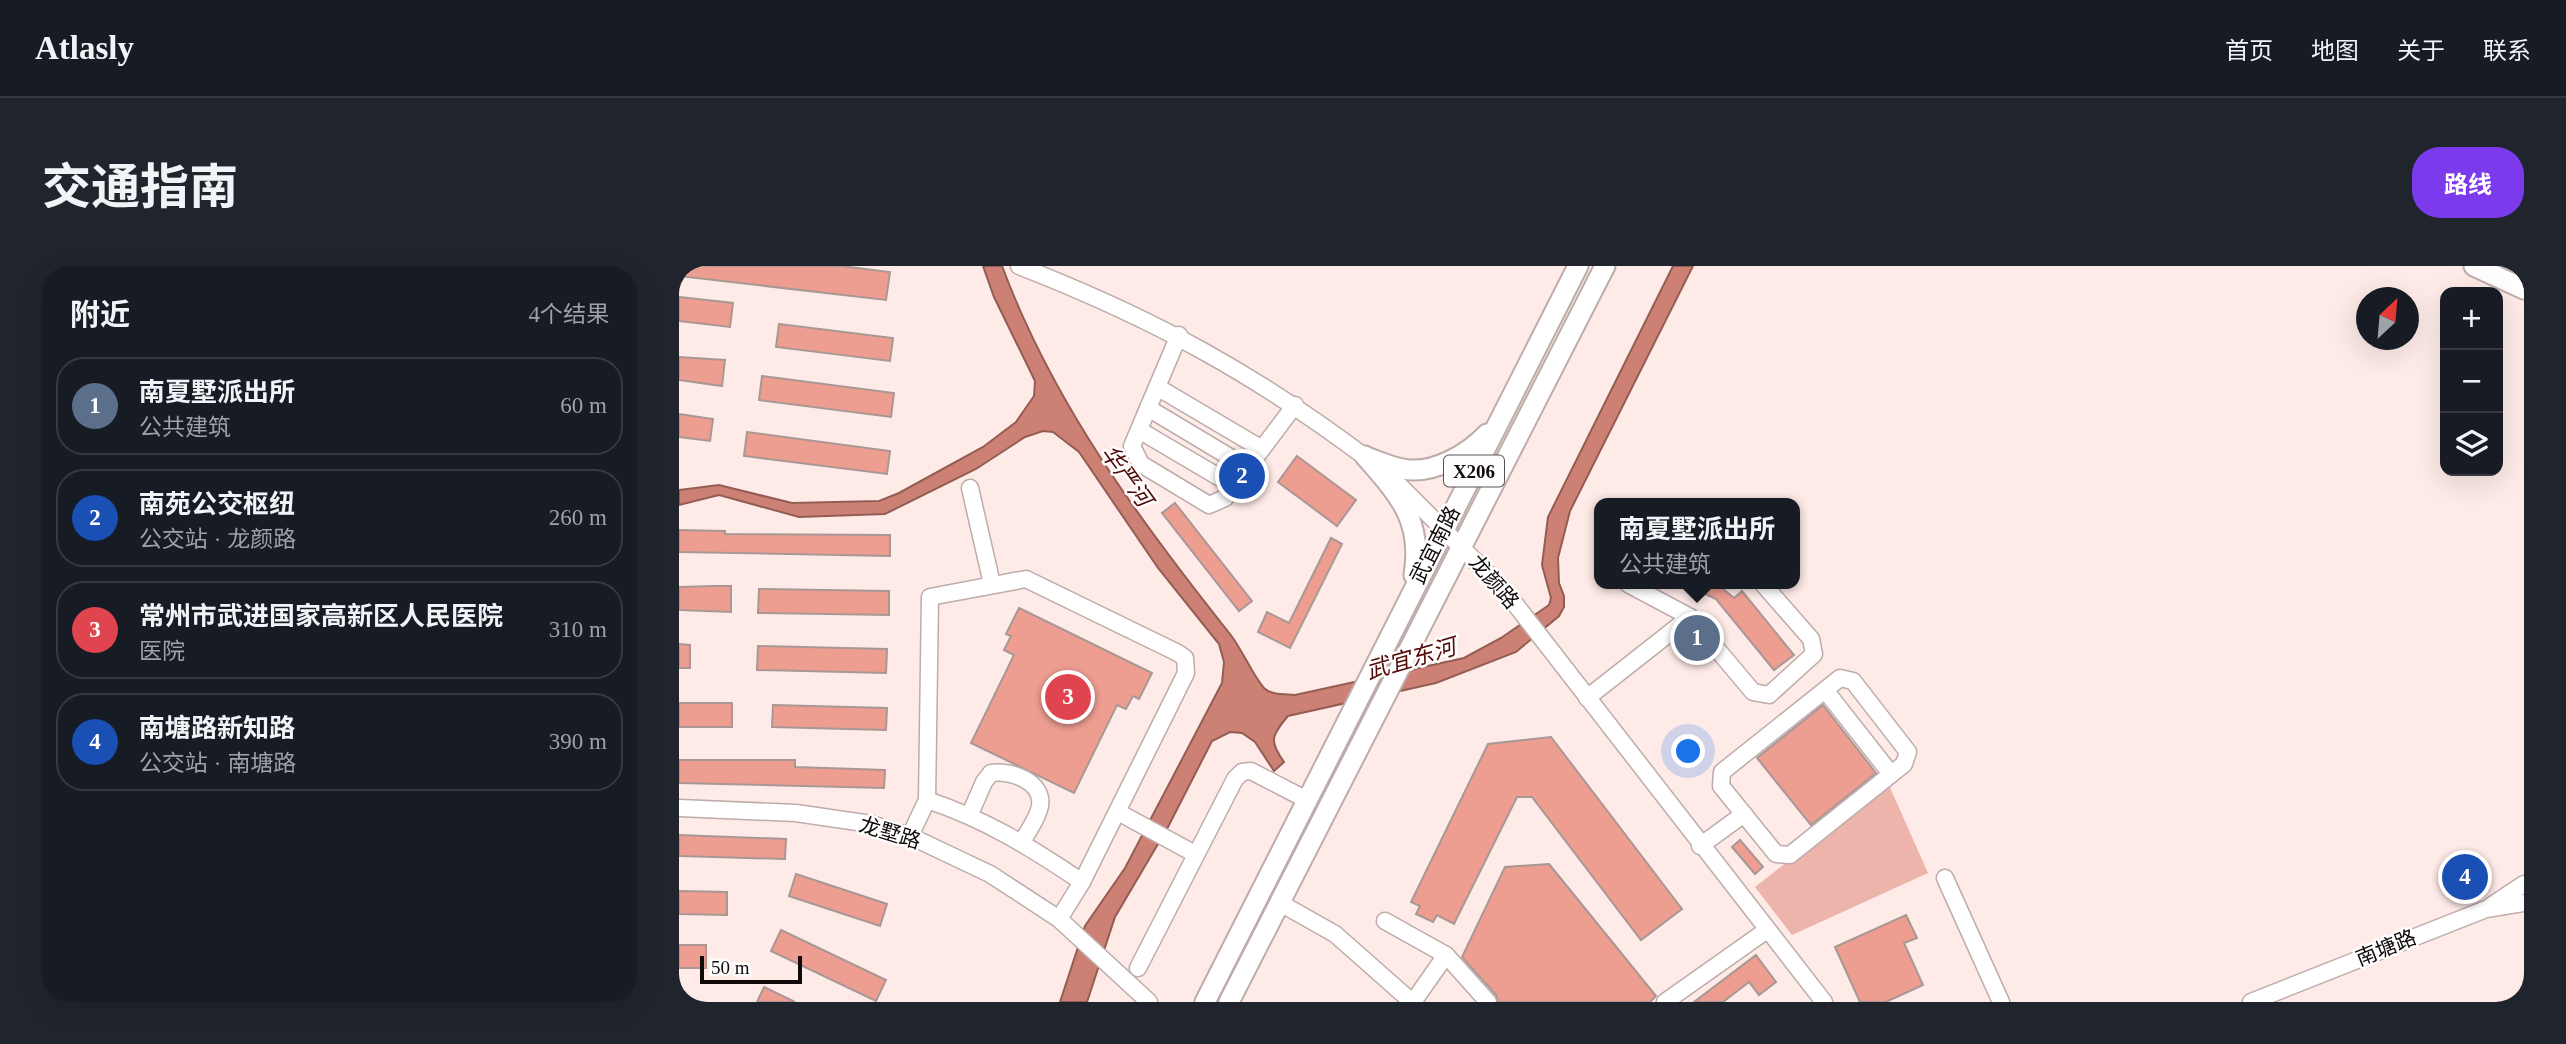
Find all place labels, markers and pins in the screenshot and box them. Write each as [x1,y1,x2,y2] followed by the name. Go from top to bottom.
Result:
[1219,450,1265,502] pin: 2
[1674,612,1720,664] pin: 1
[1045,671,1091,723] pin: 3
[2442,851,2488,903] pin: 4

